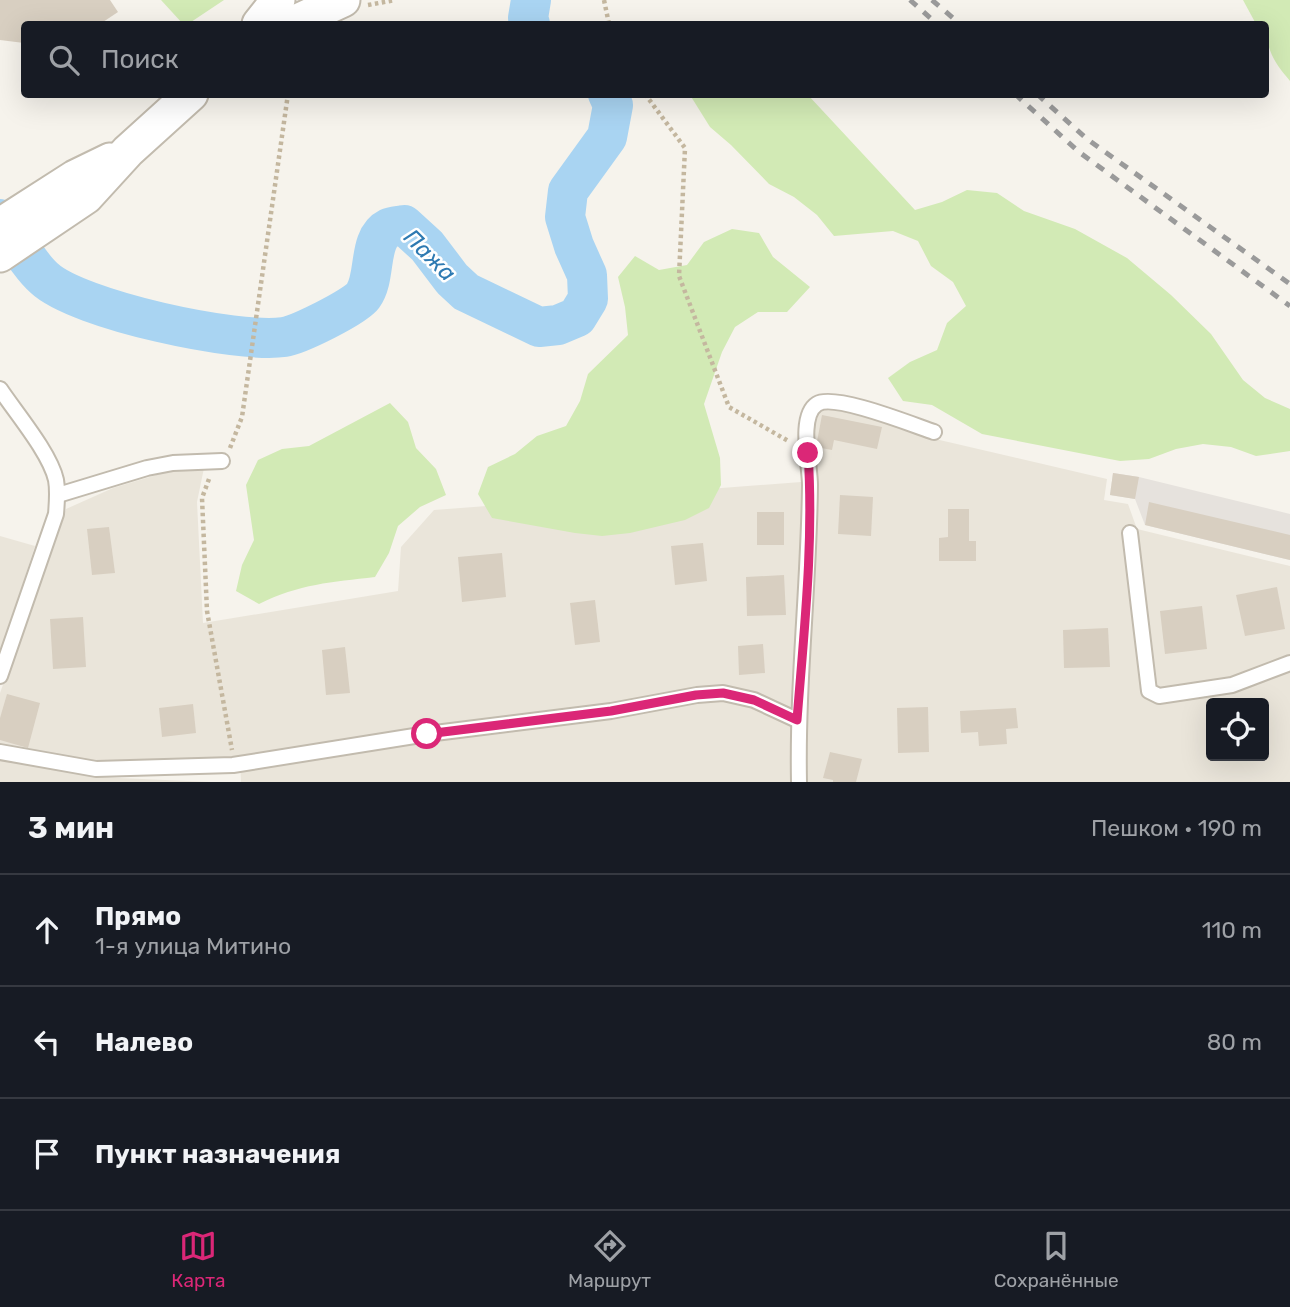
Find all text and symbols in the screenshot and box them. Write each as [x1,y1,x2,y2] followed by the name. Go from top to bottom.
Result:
[21,21,1269,98] search box
[45,41,83,79] icon: search
[101,44,179,75] text: Поиск
[398,223,462,287] water label: Пажа
[792,437,823,468] route end
[1206,698,1269,761] map controls
[1206,698,1269,761] button: locate
[411,718,442,749] route start
[28,810,114,846] text: 3 мин
[1091,814,1262,842] text: Пешком · 190 m
[95,901,181,932] text: Прямо
[28,911,66,949] icon: ahead
[1202,916,1262,944] text: 110 m
[95,932,291,960] text: 1-я улица Митино
[28,1023,66,1061] icon: left
[95,1027,193,1058] text: Налево
[1207,1028,1262,1056] text: 80 m
[28,1135,66,1173] icon: arrive
[95,1139,340,1170] text: Пункт назначения
[171,1227,226,1292] tab: Карта
[568,1227,651,1292] tab: Маршрут
[994,1227,1119,1292] tab: Сохранённые

